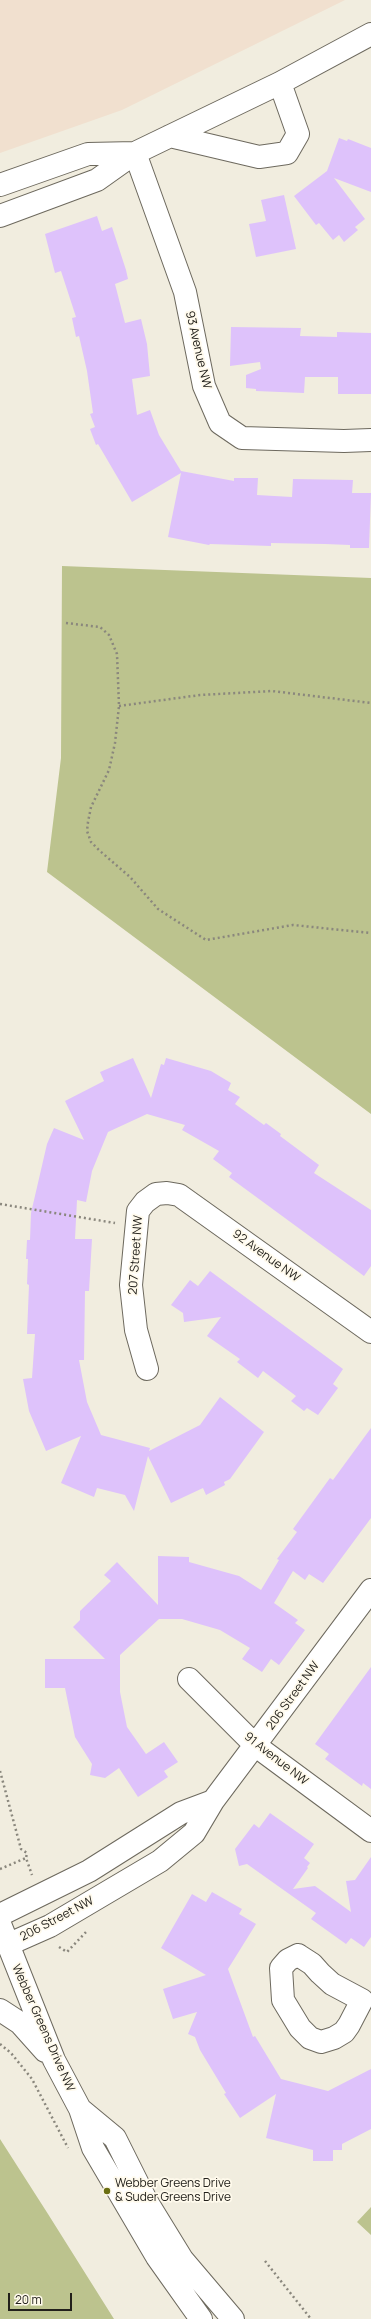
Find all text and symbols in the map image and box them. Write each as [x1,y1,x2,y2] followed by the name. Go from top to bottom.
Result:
[182,310,214,390] street label: 93 Avenue NW
[126,1215,146,1295] street label: 207 Street NW
[230,1227,302,1285] street label: 92 Avenue NW
[263,1659,323,1733] street label: 206 Street NW
[241,1729,311,1789] street label: 91 Avenue NW
[18,1894,96,1944] street label: 206 Street NW
[8,1962,78,2094] street label: Webber Greens Drive NW
[115,2177,231,2205] place label: Webber Greens Drive & Suder Greens Drive
[102,2186,112,2196] marker: Webber Greens Drive & Suder Greens Drive
[10,2285,74,2311] scale bar
[15,2291,42,2308] text: 20 m

